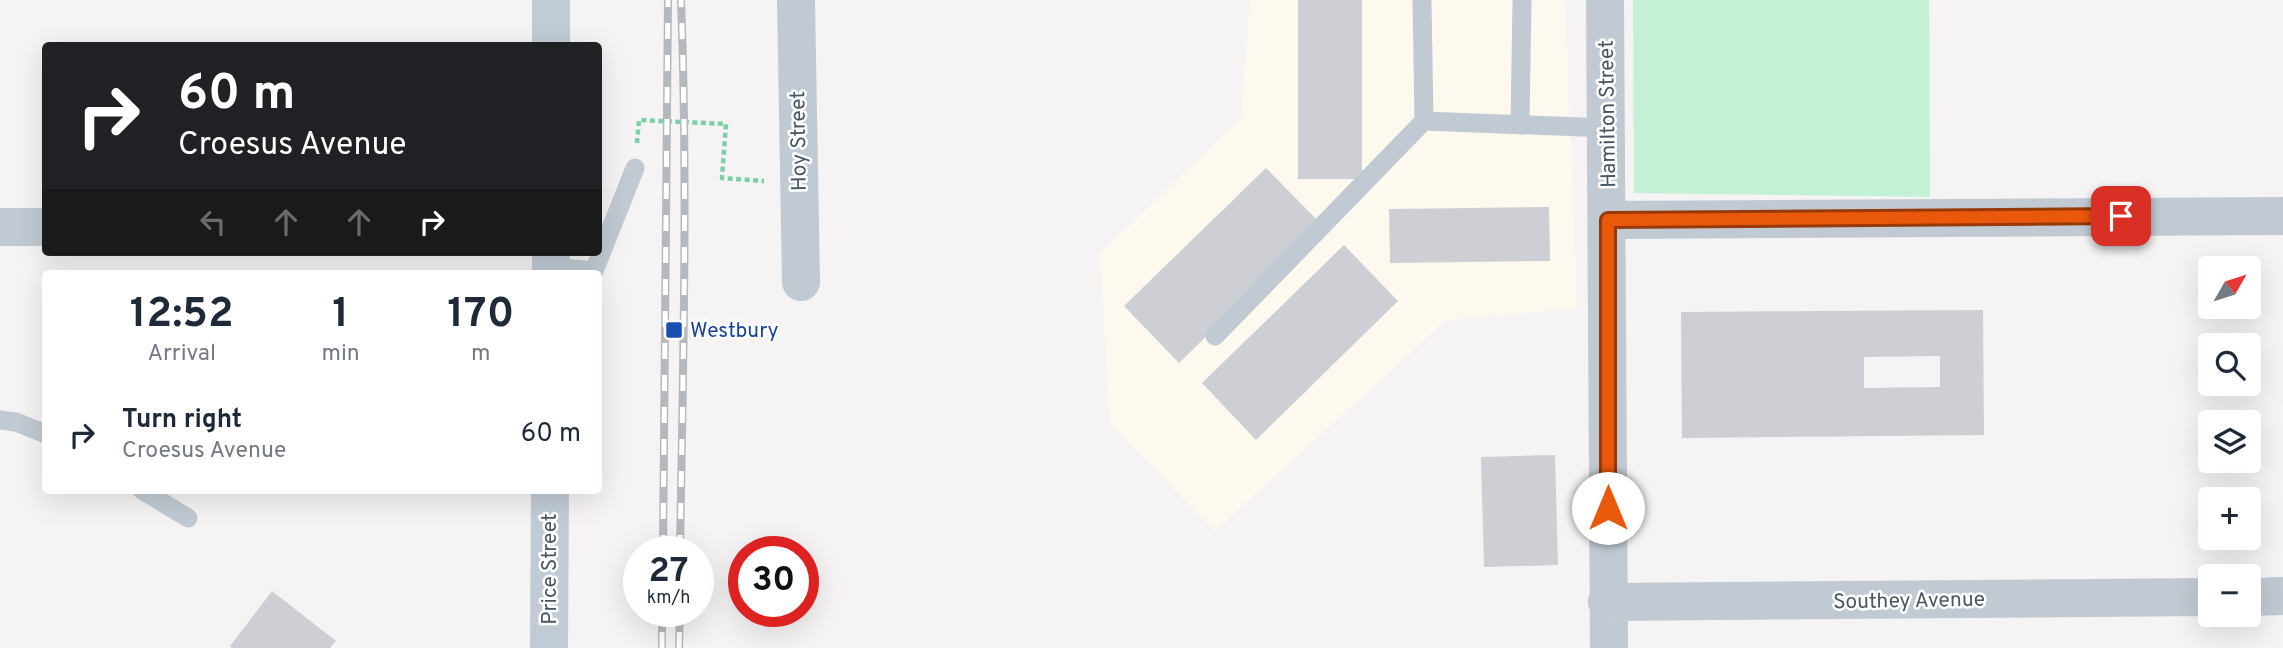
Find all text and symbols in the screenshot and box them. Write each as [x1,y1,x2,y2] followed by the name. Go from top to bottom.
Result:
[1594,40,1623,188] street label: Hamilton Street
[178,65,296,127] text: 60 m
[63,70,154,161] icon: right
[785,91,814,191] street label: Hoy Street
[178,126,407,166] text: Croesus Avenue
[2091,186,2151,246] pin
[2102,197,2140,235] icon: arrive
[194,203,232,241] icon: left
[267,203,305,241] icon: ahead
[340,203,378,241] icon: ahead
[413,203,451,241] icon: right
[2198,256,2261,318] north arrow
[2198,256,2261,627] map controls
[130,289,234,342] text: 12:52
[332,289,349,342] text: 1
[447,289,514,342] text: 170
[690,318,779,345] place label: Westbury
[664,320,684,340] marker: Westbury
[2198,333,2261,396] button: search
[147,340,216,369] text: Arrival
[321,340,360,369] text: min
[471,340,491,369] text: m
[122,404,242,437] text: Turn right
[2198,410,2261,473] button: layers
[63,416,101,454] icon: right
[521,418,581,451] text: 60 m
[122,437,286,466] text: Croesus Avenue
[1571,471,1645,545] position arrow
[2198,487,2261,550] button: +
[537,513,564,625] street label: Price Street
[728,536,819,627] speed limit sign: 30
[649,550,688,594] text: 27
[2198,564,2261,627] button: −
[647,587,690,610] text: km/h
[1833,587,1985,616] street label: Southey Avenue

